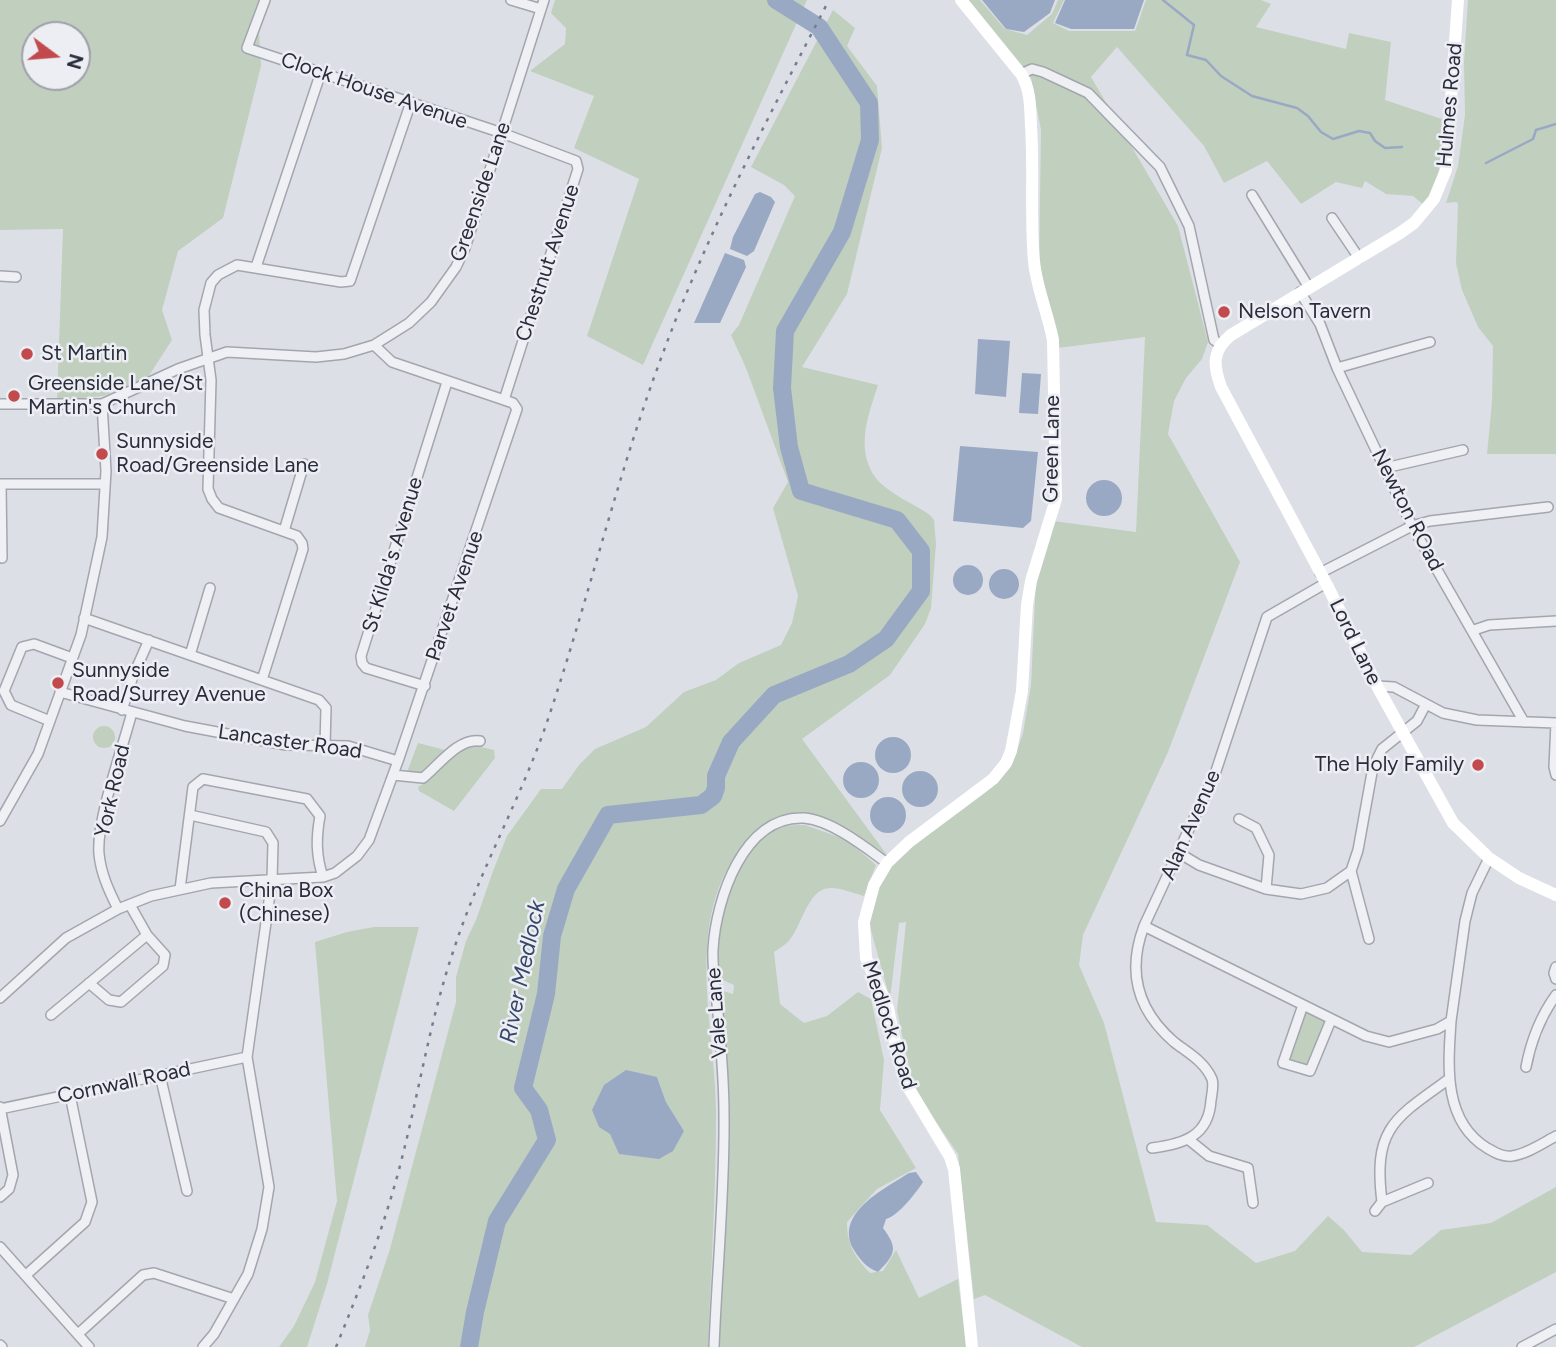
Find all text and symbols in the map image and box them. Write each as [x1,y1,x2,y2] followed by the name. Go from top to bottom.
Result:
[21,21,91,91] north arrow
[1432,42,1468,168] street label: Hulmes Road
[277,47,471,135] street label: Clock House Avenue
[62,51,88,72] text: N
[445,119,517,265] street label: Greenside Lane
[511,181,585,345] street label: Chestnut Avenue
[1238,299,1371,325] place label: Nelson Tavern
[1216,304,1232,320] marker: Nelson Tavern
[41,341,127,367] place label: St Martin
[19,346,35,362] marker: St Martin
[28,371,203,421] place label: Greenside Lane/St Martin's Church
[6,388,22,404] marker: Greenside Lane/St Martin's Church
[1038,395,1066,503] street label: Green Lane
[116,429,319,479] place label: Sunnyside Road/Greenside Lane
[1366,445,1448,575] street label: Newton ROad
[94,446,110,462] marker: Sunnyside Road/Greenside Lane
[357,474,429,636] street label: St Kilda's Avenue
[421,528,489,664] street label: Parvet Avenue
[1323,595,1387,689] street label: Lord Lane
[72,658,266,708] place label: Sunnyside Road/Surrey Avenue
[50,675,66,691] marker: Sunnyside Road/Surrey Avenue
[216,719,364,765] street label: Lancaster Road
[90,742,136,840] street label: York Road
[1315,752,1464,778] place label: The Holy Family
[1470,757,1486,773] marker: The Holy Family
[1156,766,1226,884] street label: Alan Avenue
[239,878,333,928] place label: China Box (Chinese)
[217,895,233,911] marker: China Box (Chinese)
[494,898,552,1046] water label: River Medlock
[856,958,922,1092] street label: Medlock Road
[701,967,733,1059] street label: Vale Lane
[55,1057,193,1109] street label: Cornwall Road

